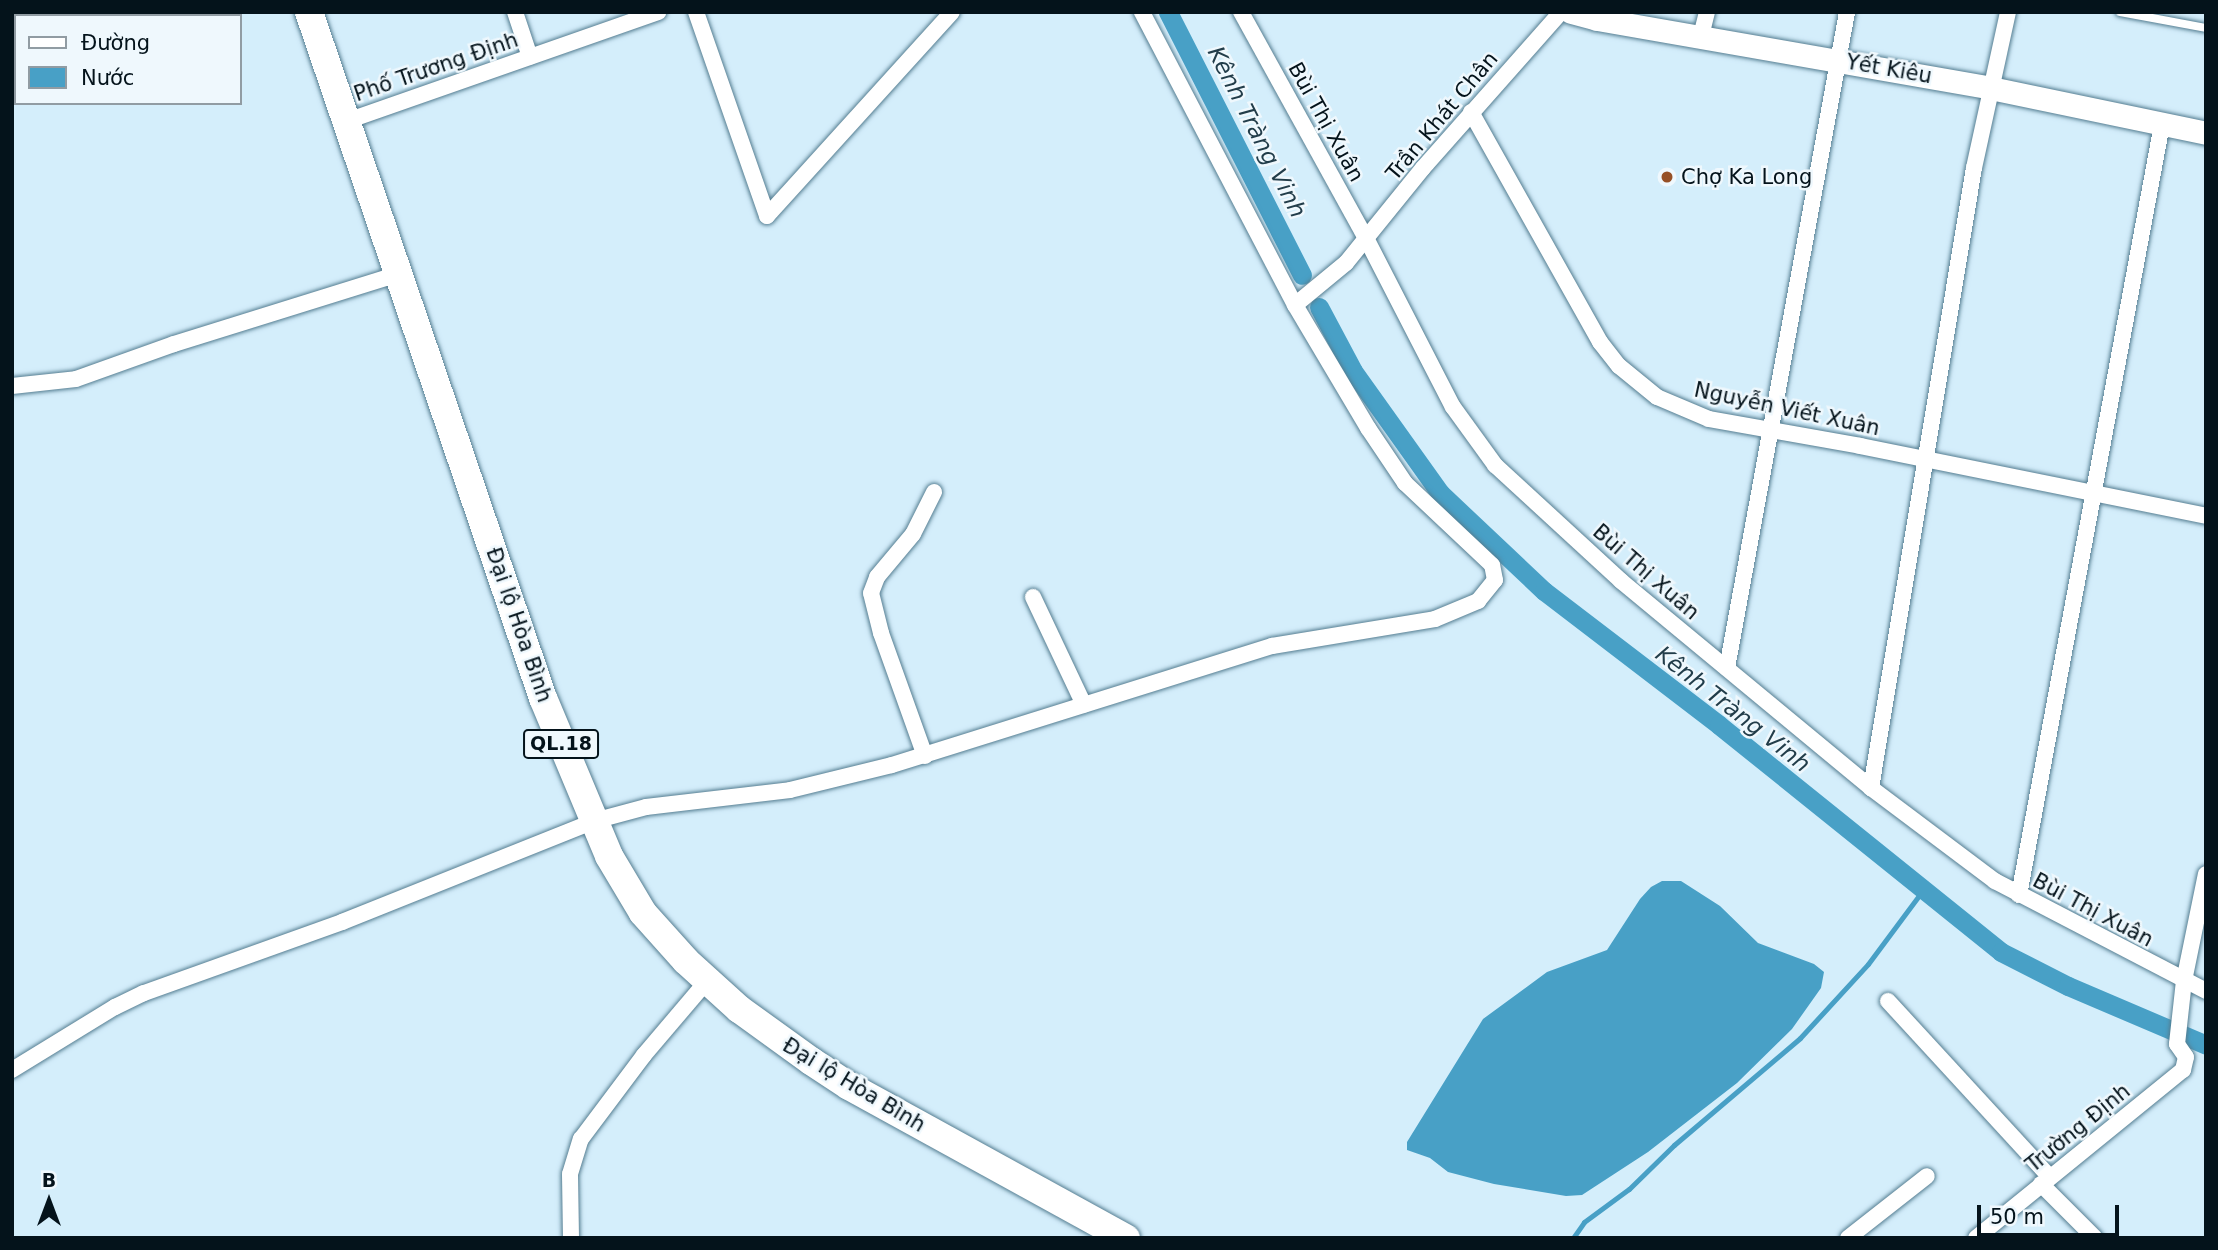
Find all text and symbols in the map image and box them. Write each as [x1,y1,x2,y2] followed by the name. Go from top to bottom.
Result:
[14,14,242,105] legend
[351,27,521,107] street label: Phố Trương Định
[81,31,150,55] text: Đường
[1202,42,1312,222] water label: Kênh Tràng Vinh
[1381,47,1503,185] street label: Trần Khát Chân
[1844,49,1934,89] street label: Yết Kiêu
[1283,58,1369,186] street label: Bùi Thị Xuân
[81,66,134,90] text: Nước
[1681,164,1812,190] place label: Chợ Ka Long
[1659,169,1675,185] marker: Chợ Ka Long
[1692,377,1882,441] street label: Nguyễn Viết Xuân
[1588,519,1704,625] street label: Bùi Thị Xuân
[481,544,557,706] street label: Đại lộ Hòa Bình
[1650,640,1816,778] water label: Kênh Tràng Vinh
[522,729,600,760] road number: QL.18
[2028,868,2158,952] street label: Bùi Thị Xuân
[778,1032,930,1138] street label: Đại lộ Hòa Bình
[2021,1078,2135,1178] street label: Trường Định
[14,1166,84,1236] north arrow
[42,1169,56,1191] text: B
[1980,1190,2122,1234] scale bar
[1990,1205,2044,1229] text: 50 m

